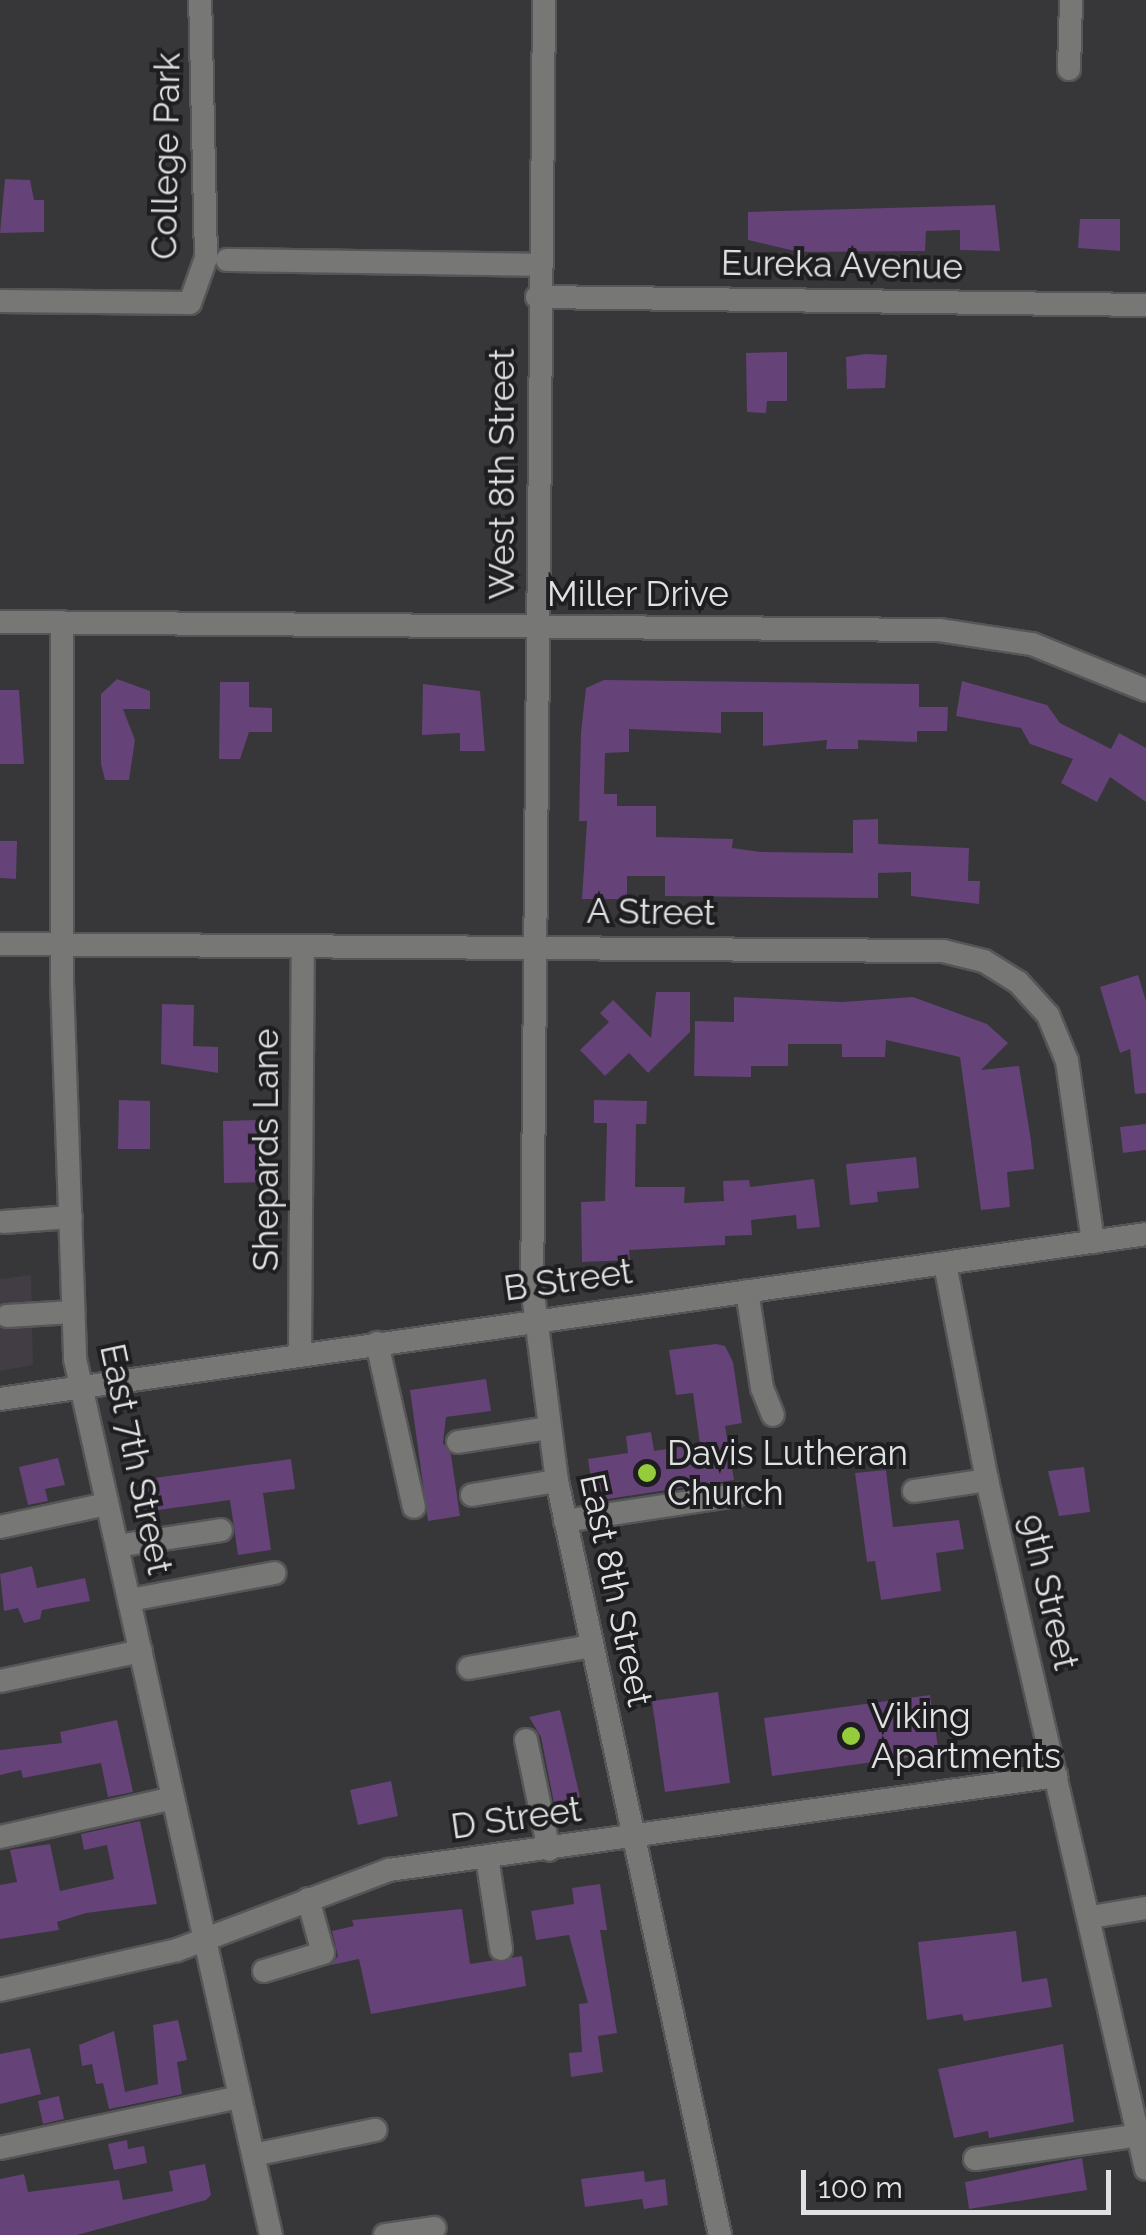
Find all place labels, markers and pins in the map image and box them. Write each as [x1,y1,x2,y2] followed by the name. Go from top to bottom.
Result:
[667,1432,908,1514] place label: Davis Lutheran Church
[636,1462,658,1484] marker: Davis Lutheran Church
[871,1695,1061,1777] place label: Viking Apartments
[840,1725,862,1747] marker: Viking Apartments

